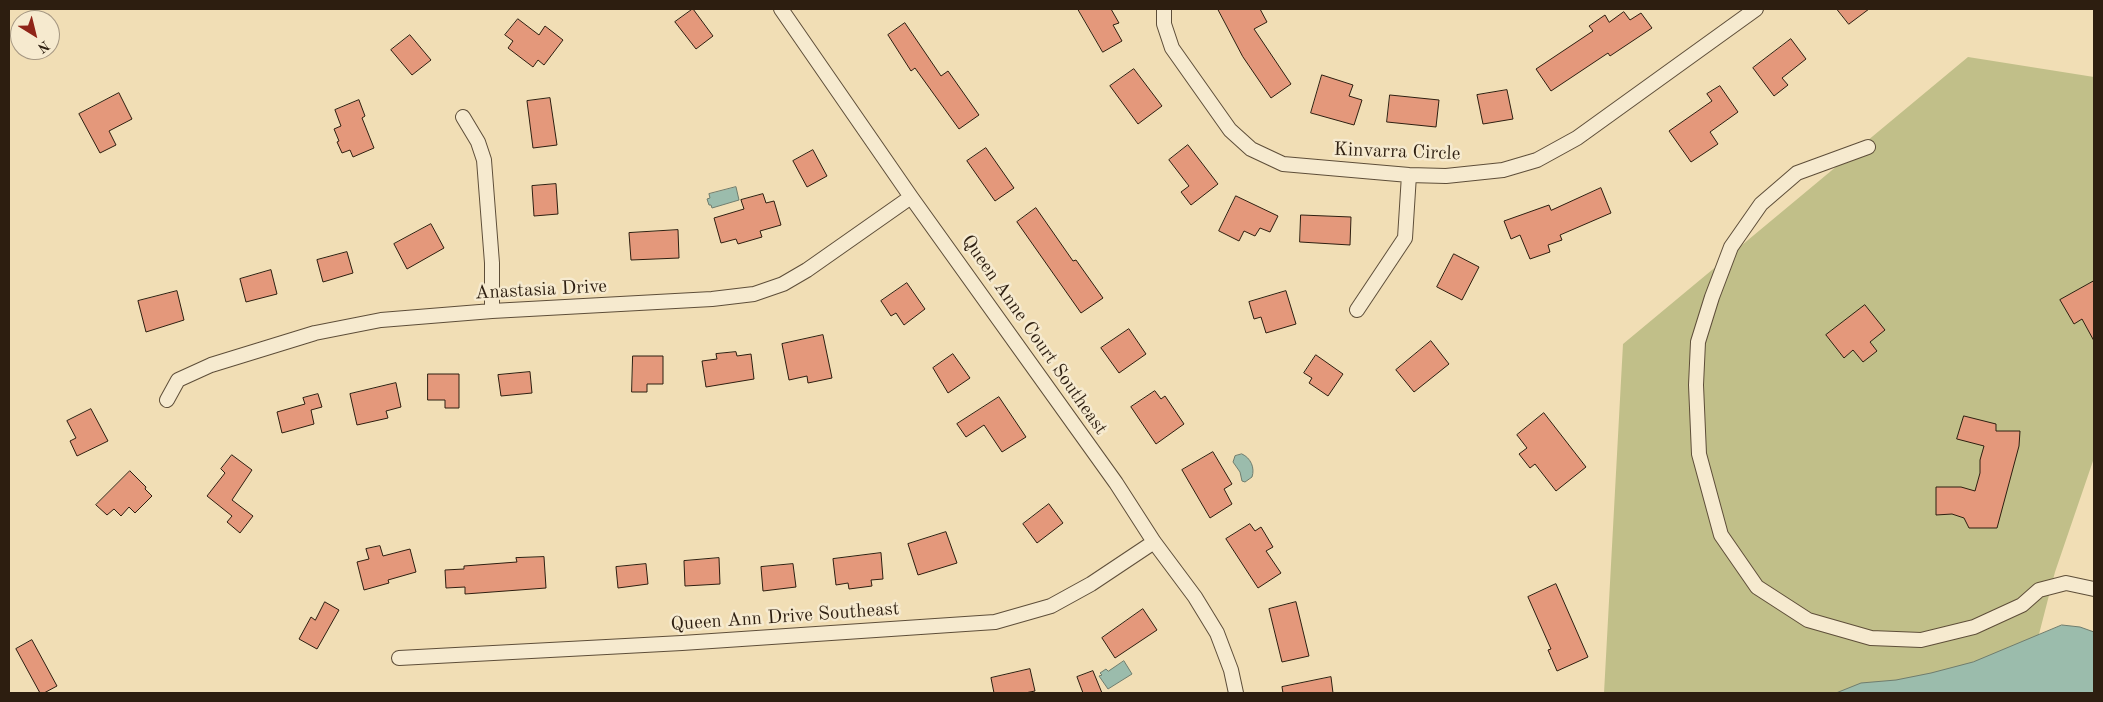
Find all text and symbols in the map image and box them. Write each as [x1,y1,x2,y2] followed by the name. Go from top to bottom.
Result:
[10,10,60,60] north arrow
[35,38,52,55] text: N
[1333,138,1461,166] street label: Kinvarra Circle
[956,231,1112,439] street label: Queen Anne Court Southeast
[474,275,608,305] street label: Anastasia Drive
[670,598,900,636] street label: Queen Ann Drive Southeast

